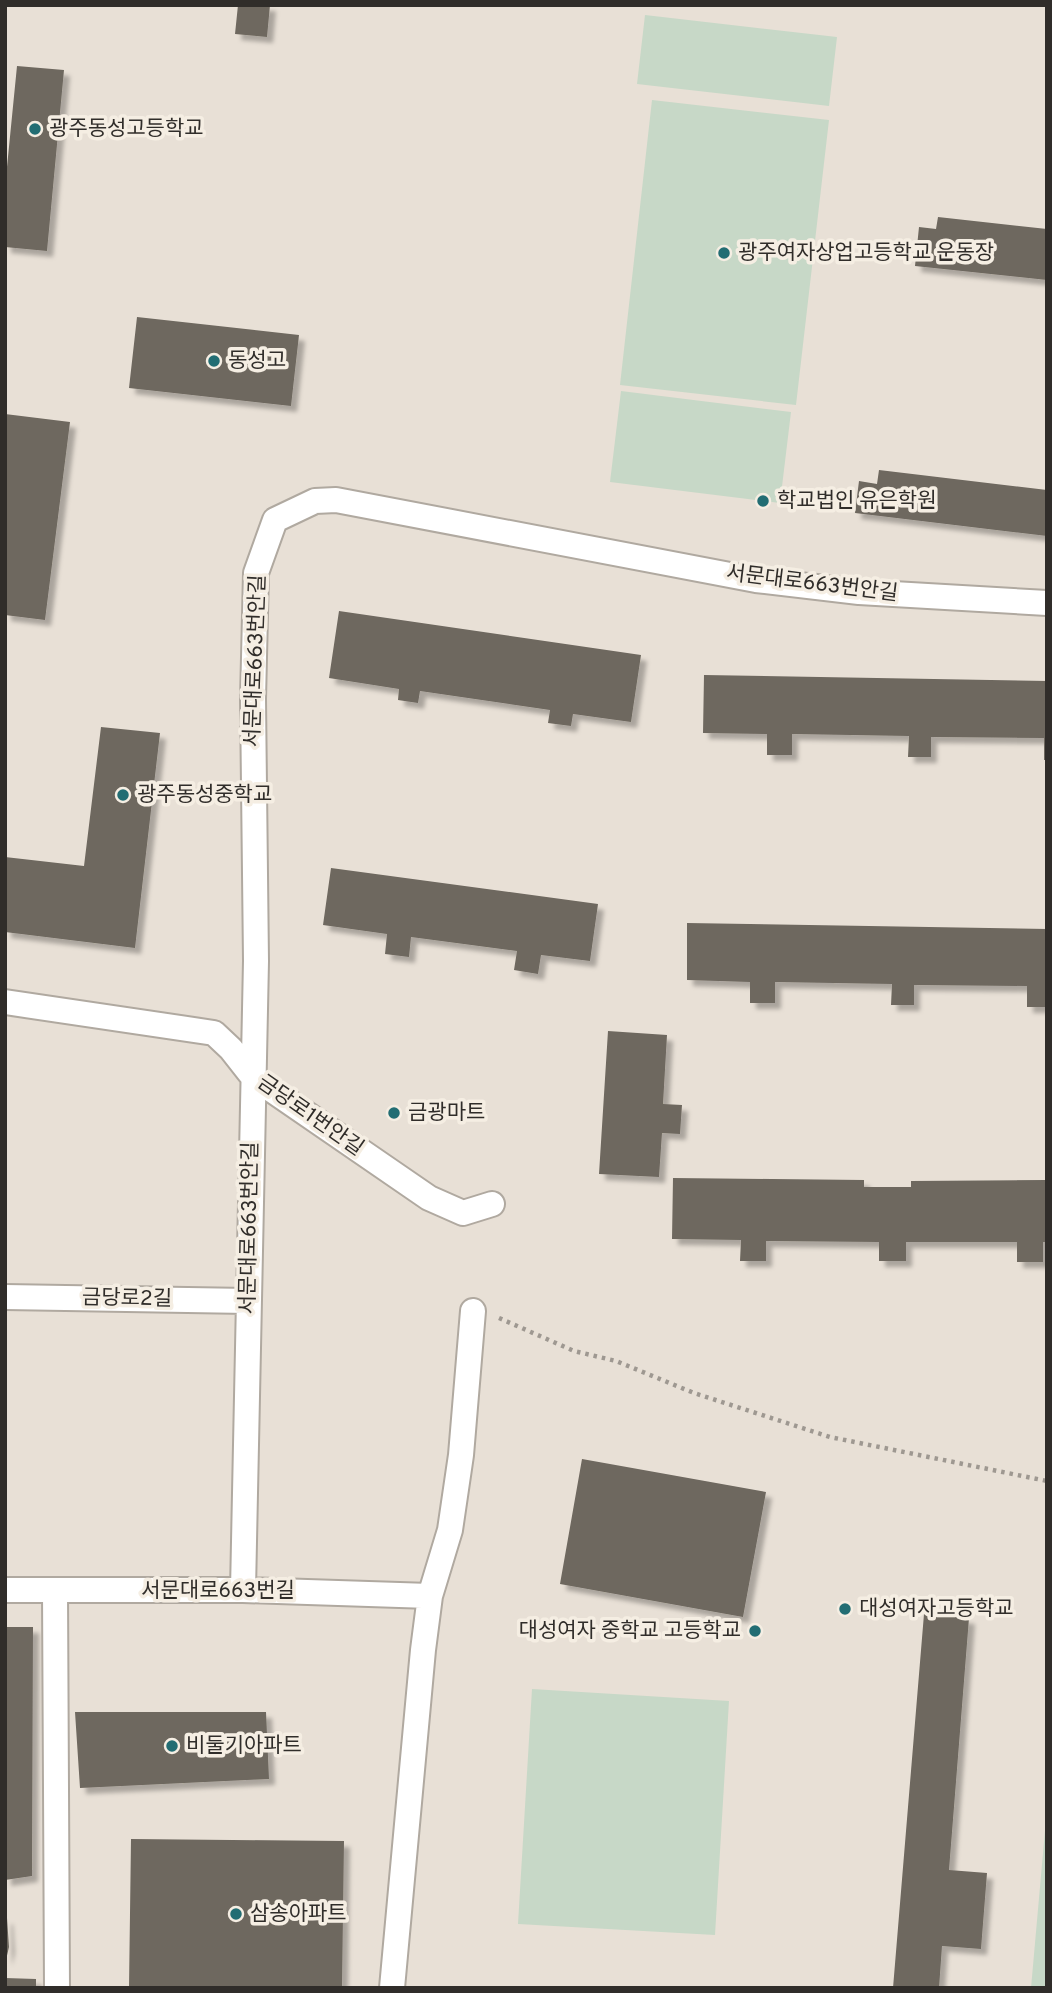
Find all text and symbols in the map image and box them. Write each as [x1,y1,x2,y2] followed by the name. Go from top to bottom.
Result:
[49,116,204,143] place label: 광주동성고등학교
[27,121,43,137] marker: 광주동성고등학교
[738,240,994,267] place label: 광주여자상업고등학교 운동장
[716,245,732,261] marker: 광주여자상업고등학교 운동장
[228,348,286,375] place label: 동성고
[206,353,222,369] marker: 동성고
[777,488,937,515] place label: 학교법인 유은학원
[755,493,771,509] marker: 학교법인 유은학원
[725,560,899,608] street label: 서문대로663번안길
[239,574,273,748] street label: 서문대로663번안길
[137,782,272,809] place label: 광주동성중학교
[115,787,131,803] marker: 광주동성중학교
[252,1069,368,1163] street label: 금당로1번안길
[408,1100,485,1127] place label: 금광마트
[386,1105,402,1121] marker: 금광마트
[235,1141,265,1315] street label: 서문대로663번안길
[82,1285,172,1313] street label: 금당로2길
[141,1578,295,1605] street label: 서문대로663번길
[859,1596,1014,1623] place label: 대성여자고등학교
[837,1601,853,1617] marker: 대성여자고등학교
[519,1618,741,1645] place label: 대성여자 중학교 고등학교
[747,1623,763,1639] marker: 대성여자 중학교 고등학교
[186,1733,302,1760] place label: 비둘기아파트
[164,1738,180,1754] marker: 비둘기아파트
[250,1901,347,1928] place label: 삼송아파트
[228,1906,244,1922] marker: 삼송아파트

